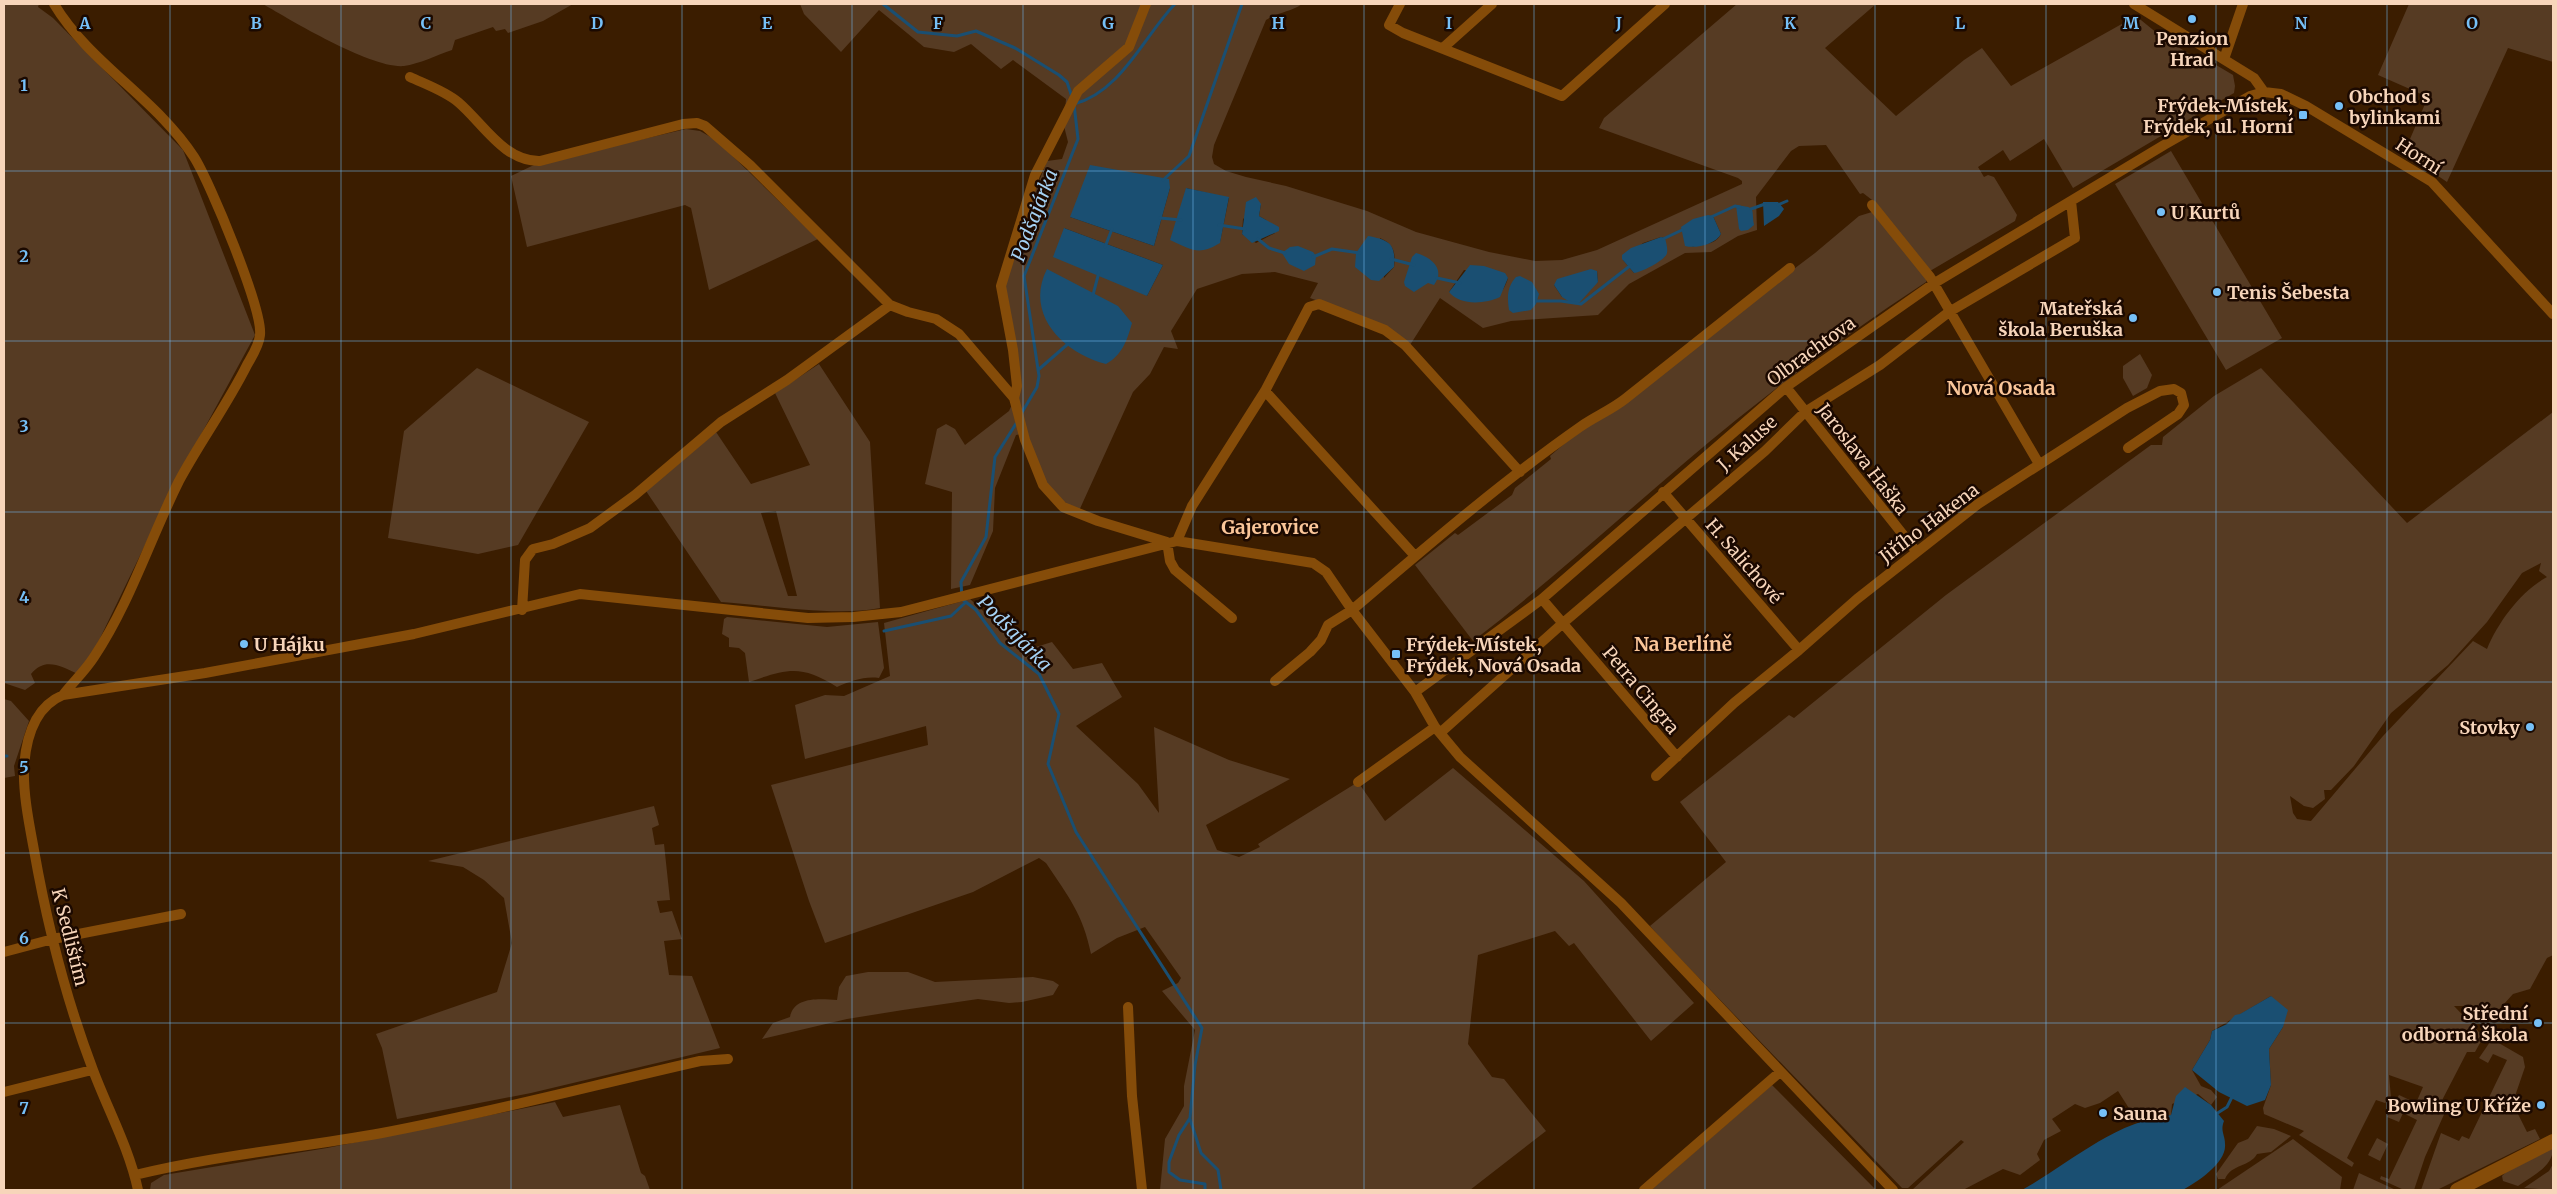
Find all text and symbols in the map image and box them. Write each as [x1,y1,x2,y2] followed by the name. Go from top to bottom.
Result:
[78,13,91,33] text: A
[250,13,262,33] text: B
[421,13,431,33] text: C
[591,13,603,33] text: D
[762,13,773,33] text: E
[933,13,943,33] text: F
[1102,13,1114,33] text: G
[1271,13,1285,33] text: H
[1446,13,1452,33] text: I
[1615,13,1622,33] text: J
[1784,13,1796,33] text: K
[1955,13,1965,33] text: L
[2123,13,2140,33] text: M
[2186,13,2198,25] marker: Penzion Hrad
[2295,13,2308,33] text: N
[2466,13,2478,33] text: O
[2156,27,2228,71] place label: Penzion Hrad
[20,75,28,95] text: 1
[2349,85,2440,129] place label: Obchod s bylinkami
[2143,94,2294,138] place label: Frýdek-Místek, Frýdek, ul. Horní
[2333,100,2345,112] marker: Obchod s bylinkami
[2297,109,2309,121] marker: Frýdek-Místek, Frýdek, ul. Horní
[2392,133,2447,180] street label: Horní
[1005,165,1063,264] water label: Podšajárka
[2171,201,2240,224] place label: U Kurtů
[2155,206,2167,218] marker: U Kurtů
[19,246,29,266] text: 2
[2227,281,2350,304] place label: Tenis Šebesta
[2211,286,2223,298] marker: Tenis Šebesta
[1998,297,2123,341] place label: Mateřská škola Beruška
[1762,311,1860,391] street label: Olbrachtova
[2127,312,2139,324] marker: Mateřská škola Beruška
[1946,376,2056,400] district label: Nová Osada
[1812,398,1914,520] street label: Jaroslava Haška
[1712,410,1782,476] street label: J. Kaluse
[19,416,29,436] text: 3
[1874,478,1984,568] street label: Jiřího Hakena
[1701,514,1787,608] street label: H. Salichové
[1221,515,1319,539] district label: Gajerovice
[19,587,29,607] text: 4
[973,590,1057,676] water label: Podšajárka
[1634,632,1732,656] district label: Na Berlíně
[254,633,325,656] place label: U Hájku
[1406,633,1581,677] place label: Frýdek-Místek, Frýdek, Nová Osada
[238,638,250,650] marker: U Hájku
[1598,641,1685,739] street label: Petra Cingra
[1390,648,1402,660] marker: Frýdek-Místek, Frýdek, Nová Osada
[2459,716,2520,739] place label: Stovky
[2524,721,2536,733] marker: Stovky
[19,757,29,777] text: 5
[47,886,93,988] street label: K Sedlištím
[19,928,29,948] text: 6
[2402,1002,2529,1046] place label: Střední odborná škola
[2532,1017,2544,1029] marker: Střední odborná škola
[2387,1094,2531,1117] place label: Bowling U Kříže
[19,1098,29,1118] text: 7
[2535,1099,2547,1111] marker: Bowling U Kříže
[2113,1102,2168,1125] place label: Sauna
[2097,1107,2109,1119] marker: Sauna

